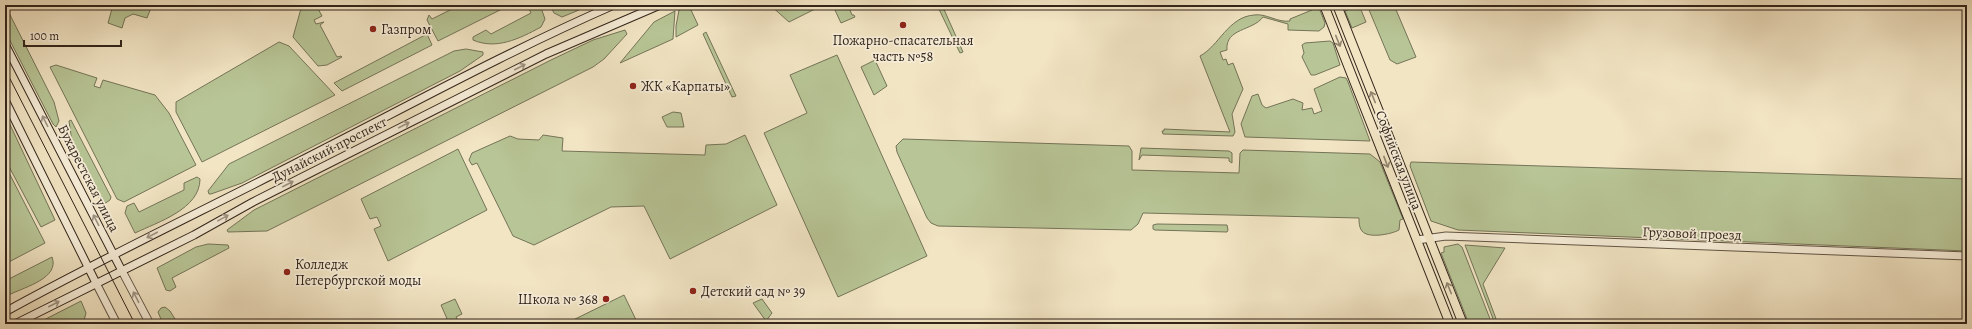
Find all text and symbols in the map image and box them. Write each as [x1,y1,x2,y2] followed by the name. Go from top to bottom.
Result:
[381,20,431,39] place label: Газпром
[898,20,908,30] marker: Пожарно-спасательная часть №58
[24,22,121,48] scale bar
[368,24,378,34] marker: Газпром
[30,28,59,44] text: 100 m
[833,31,974,66] place label: Пожарно-спасательная часть №58
[1335,35,1343,47] one-way arrow
[514,63,526,70] one-way arrow
[641,77,730,96] place label: ЖК «Карпаты»
[628,81,638,91] marker: ЖК «Карпаты»
[1369,91,1377,103] one-way arrow
[1371,108,1426,213] street label: Софийская улица
[268,112,390,187] street label: Дунайский проспект
[41,115,48,127] one-way arrow
[53,121,124,236] street label: Бухарестская улица
[398,121,410,128] one-way arrow
[1383,156,1390,168] one-way arrow
[282,180,294,187] one-way arrow
[92,214,99,226] one-way arrow
[217,214,229,222] one-way arrow
[1642,222,1742,245] street label: Грузовой проезд
[146,232,158,239] one-way arrow
[295,255,421,290] place label: Колледж Петербургской моды
[282,267,292,277] marker: Колледж Петербургской моды
[701,282,805,301] place label: Детский сад № 39
[1444,282,1452,294] one-way arrow
[688,286,698,296] marker: Детский сад № 39
[518,290,598,309] place label: Школа № 368
[132,291,139,303] one-way arrow
[601,294,611,304] marker: Школа № 368
[48,300,60,307] one-way arrow

